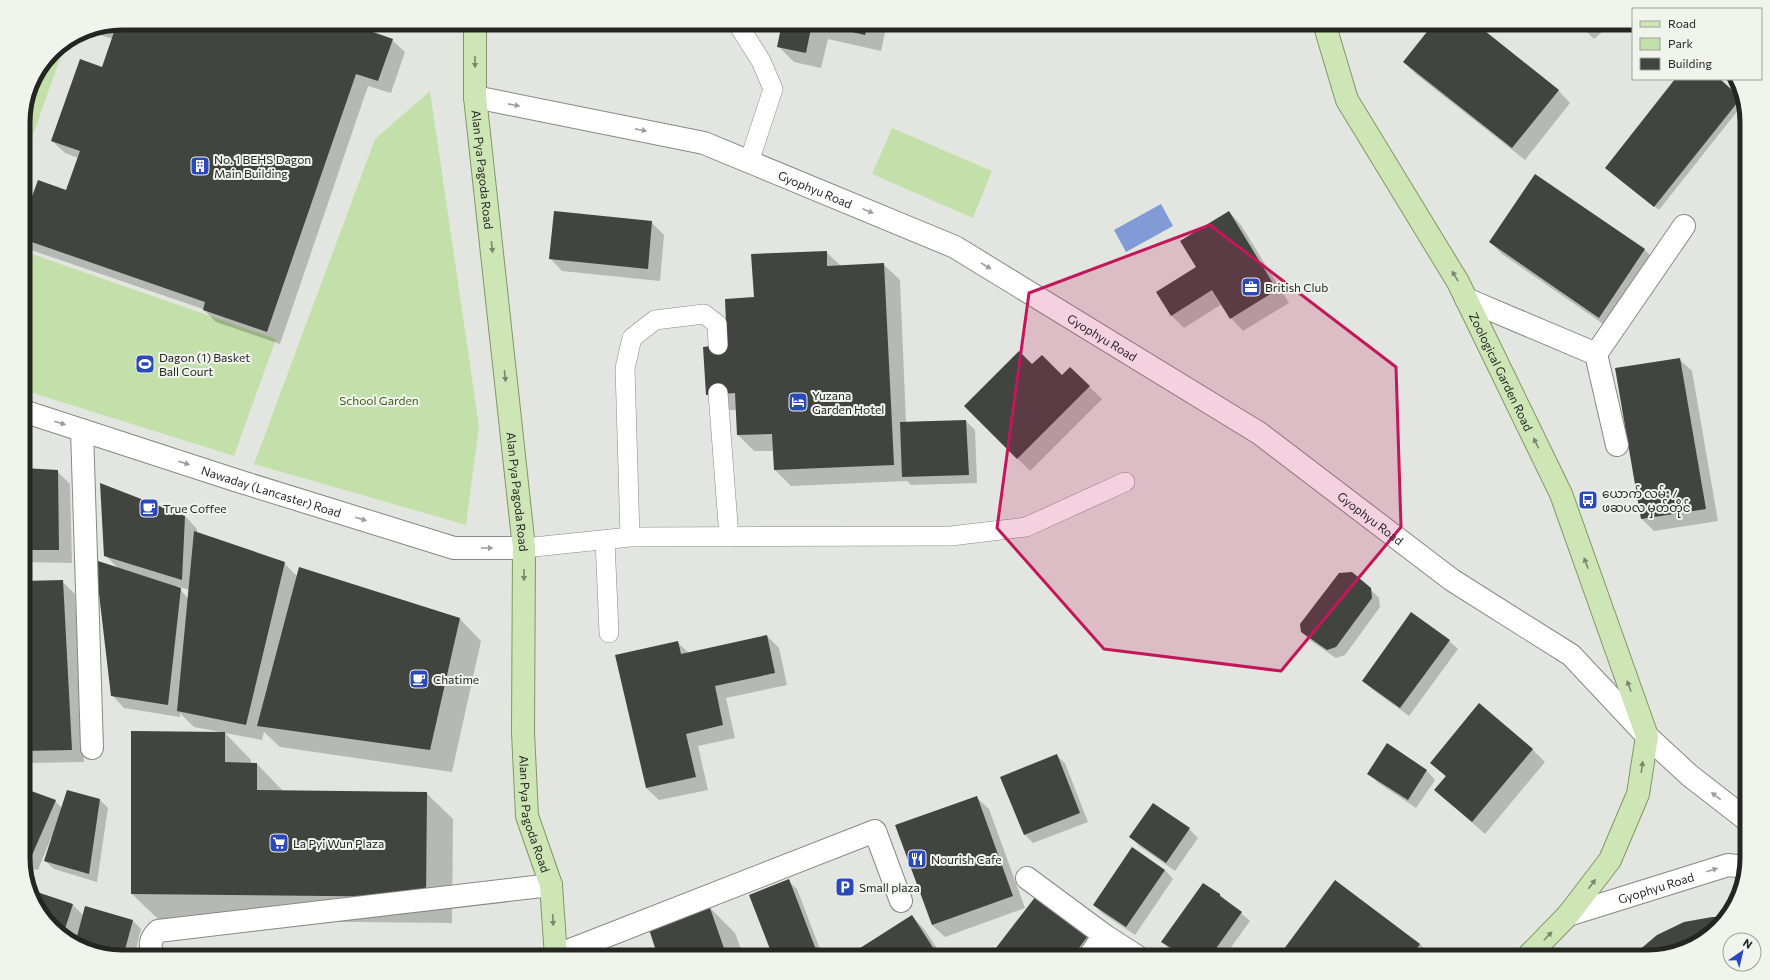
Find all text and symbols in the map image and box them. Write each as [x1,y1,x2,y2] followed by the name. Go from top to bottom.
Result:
[1632,8,1762,80] legend
[1668,16,1696,30] text: Road
[1668,36,1694,50] text: Park
[472,56,478,69] one-way arrow
[1668,56,1712,70] text: Building
[508,102,520,108] one-way arrow
[469,109,496,230] street label: Alan Pya Pagoda Road
[635,128,647,134] one-way arrow
[214,152,311,180] place label: No. 1 BEHS Dagon Main Building
[189,155,211,177] building icon: No. 1 BEHS Dagon Main Building
[776,168,854,211] street label: Gyophyu Road
[863,209,875,215] one-way arrow
[488,241,495,253] one-way arrow
[980,263,992,270] one-way arrow
[1451,270,1458,282] one-way arrow
[1240,276,1262,298] office icon: British Club
[1265,280,1328,294] place label: British Club
[1467,310,1536,433] street label: Zoological Garden Road
[1065,311,1140,364] street label: Gyophyu Road
[159,350,250,378] place label: Dagon (1) Basket Ball Court
[134,353,156,375] sports icon: Dagon (1) Basket Ball Court
[502,370,509,382] one-way arrow
[812,388,884,416] place label: Yuzana Garden Hotel
[787,391,809,413] hotel icon: Yuzana Garden Hotel
[339,393,419,407] park label: School Garden
[55,420,67,426] one-way arrow
[504,431,531,552] street label: Alan Pya Pagoda Road
[1533,438,1539,449] one-way arrow
[178,460,190,466] one-way arrow
[200,463,343,520] street label: Nawaday (Lancaster) Road
[1602,485,1691,518] place label: ယောက် လမ်း / ဖဆပလ မှတ်တိုင်
[1335,489,1406,548] street label: Gyophyu Road
[1577,489,1599,511] bus stop icon: ယောက် လမ်း / ဖဆပလ မှတ်တိုင်
[138,497,160,519] cafe icon: True Coffee
[163,501,227,515] place label: True Coffee
[355,516,367,522] one-way arrow
[481,545,494,551] one-way arrow
[1582,557,1588,569] one-way arrow
[521,569,527,582] one-way arrow
[408,668,430,690] cafe icon: Chatime
[433,672,479,686] place label: Chatime
[1626,679,1632,691] one-way arrow
[517,755,553,874] street label: Alan Pya Pagoda Road
[1639,761,1645,773] one-way arrow
[1711,791,1722,800] one-way arrow
[268,832,290,854] supermarket icon: La Pyi Wun Plaza
[293,836,384,850] place label: La Pyi Wun Plaza
[906,848,928,870] restaurant icon: Nourish Cafe
[931,852,1002,866] place label: Nourish Cafe
[1707,867,1719,873] one-way arrow
[1616,869,1696,906] street label: Gyophyu Road
[834,876,856,898] parking icon: Small plaza
[1587,879,1596,890] one-way arrow
[859,880,920,894] place label: Small plaza
[550,914,557,926] one-way arrow
[1543,931,1553,941] one-way arrow
[1722,932,1762,972] north arrow
[1741,936,1755,951] text: N

